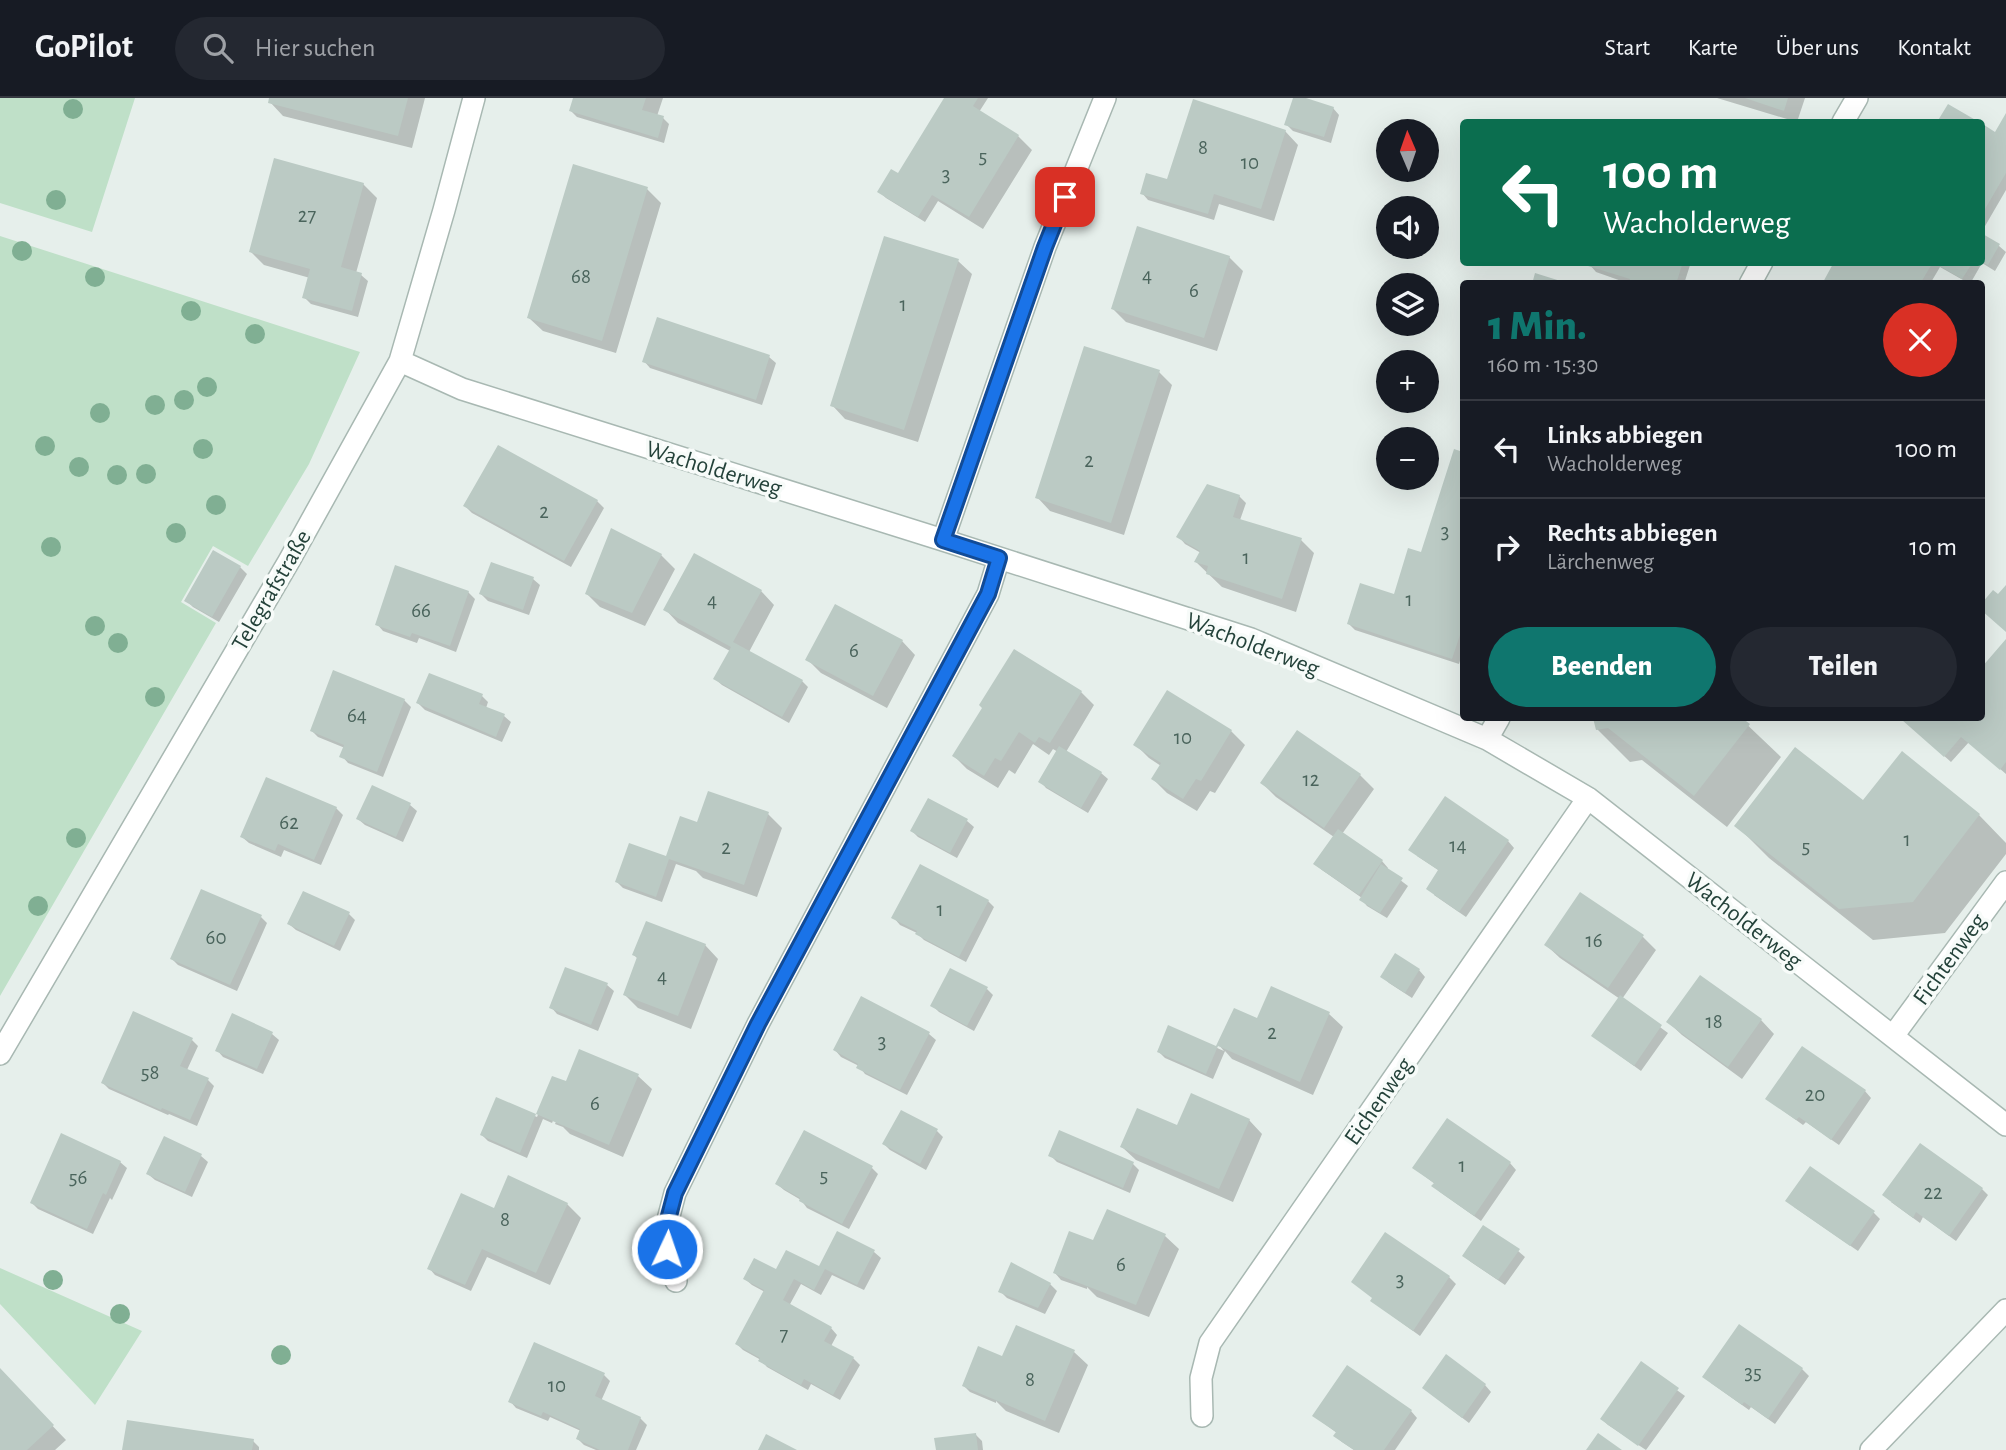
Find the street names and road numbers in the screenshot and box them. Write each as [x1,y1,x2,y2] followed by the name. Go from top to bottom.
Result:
[643,437,785,501] street label: Wacholderweg
[228,526,316,655] street label: Telegrafstraße
[1183,609,1323,681] street label: Wacholderweg
[1681,868,1806,974] street label: Wacholderweg
[1909,909,1991,1010] street label: Fichtenweg
[1340,1053,1418,1150] street label: Eichenweg

